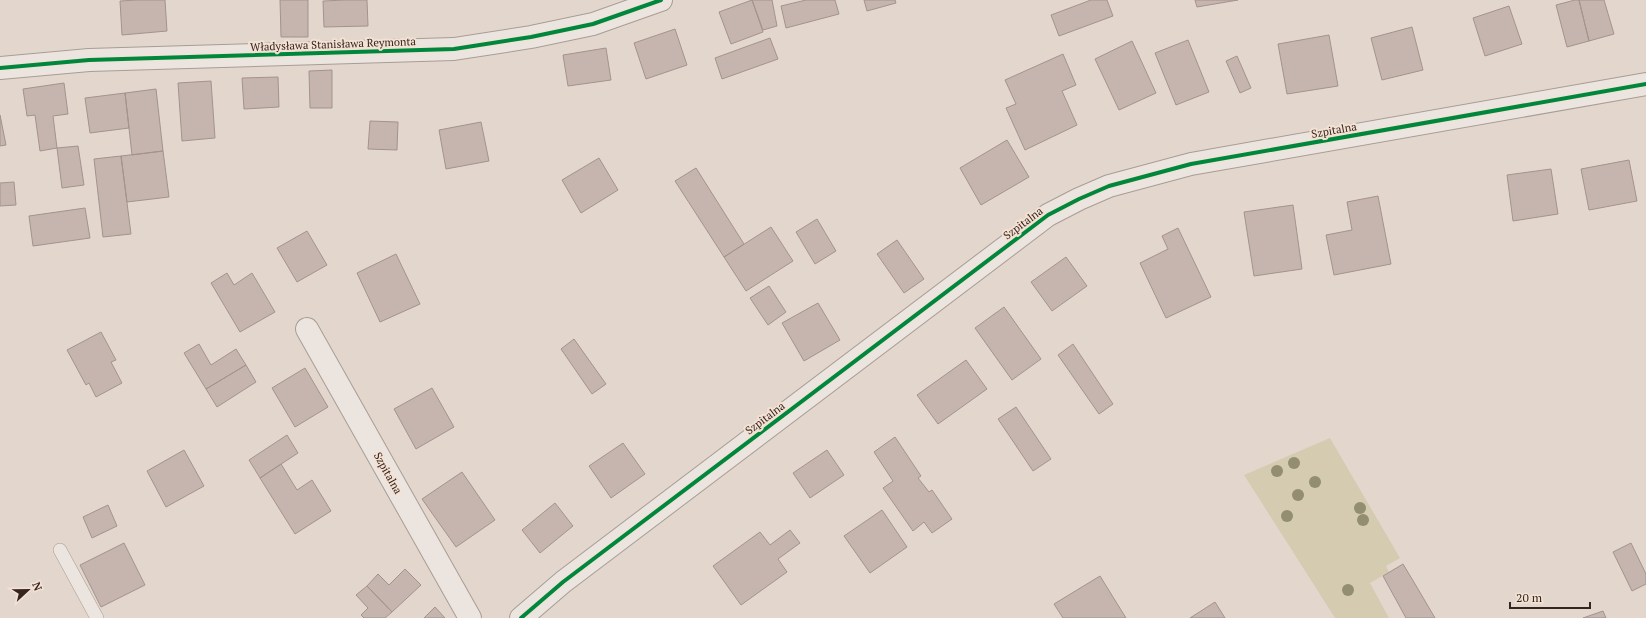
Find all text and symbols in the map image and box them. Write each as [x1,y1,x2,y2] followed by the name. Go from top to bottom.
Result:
[250,34,417,54] street label: Władysława Stanisława Reymonta
[1310,119,1358,141] street label: Szpitalna
[1000,203,1046,242] street label: Szpitalna
[742,398,788,437] street label: Szpitalna
[371,450,405,497] street label: Szpitalna
[8,570,48,610] north arrow
[29,580,46,593] text: N
[1510,584,1590,610] scale bar
[1516,590,1543,605] text: 20 m

